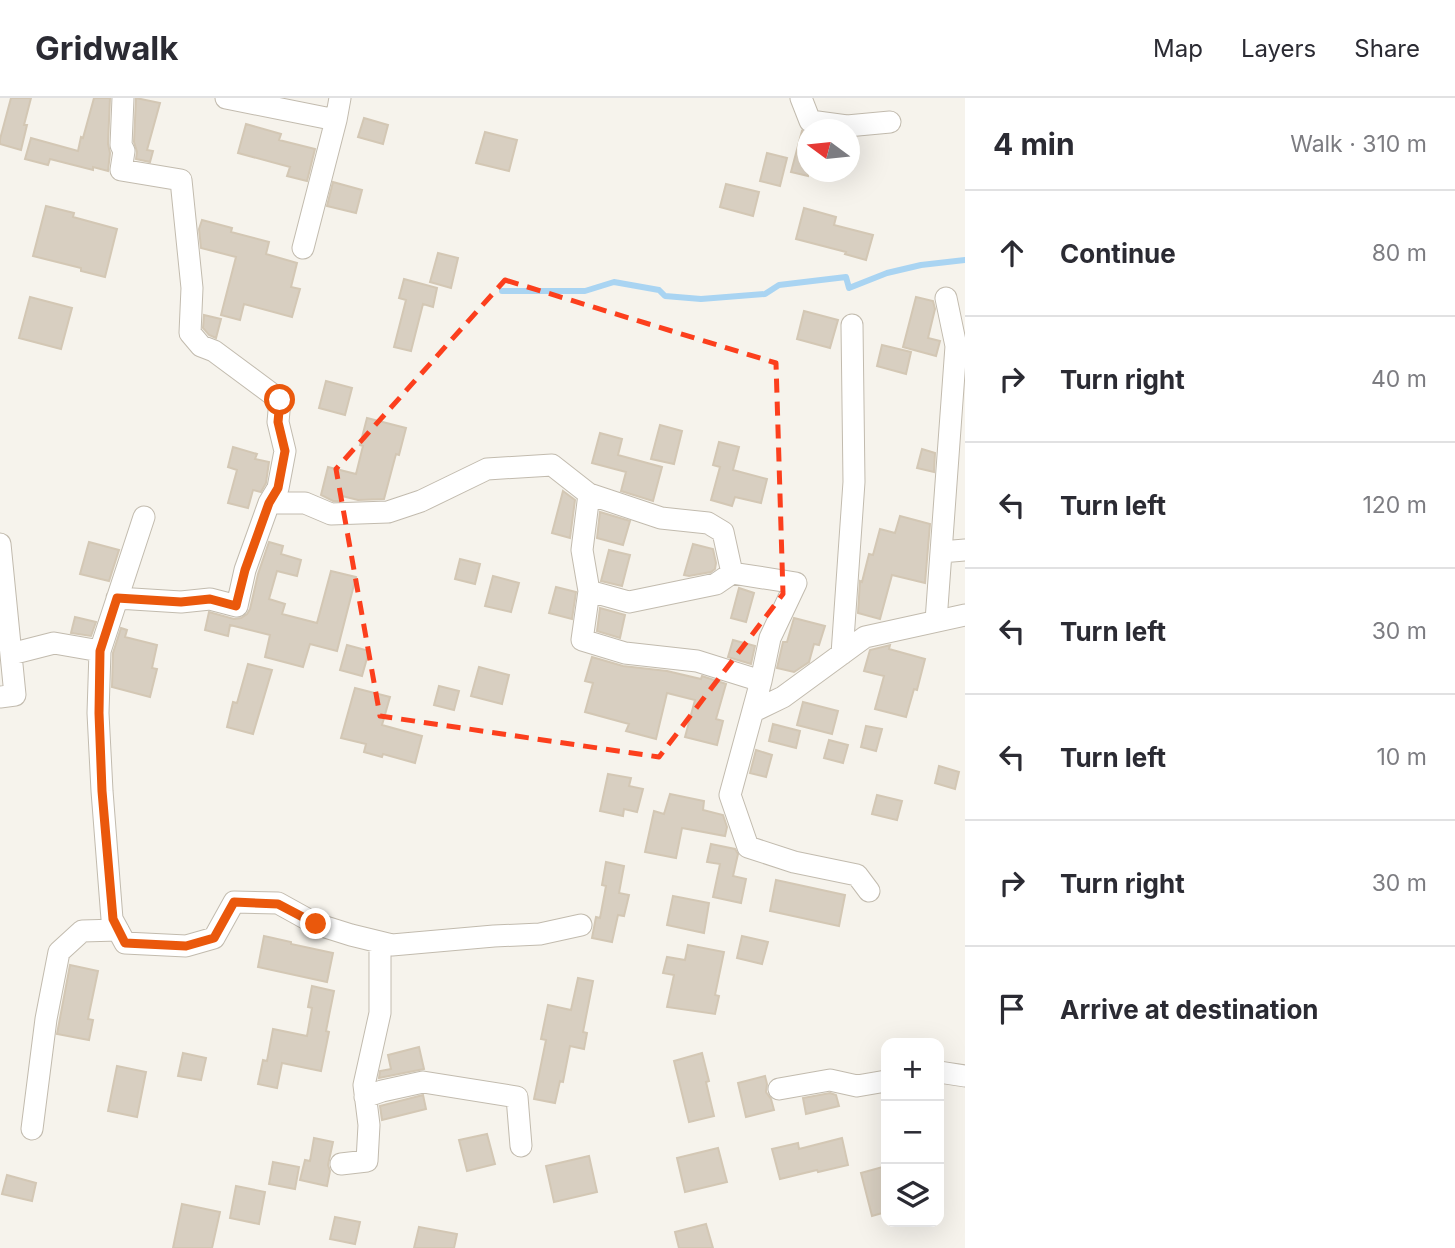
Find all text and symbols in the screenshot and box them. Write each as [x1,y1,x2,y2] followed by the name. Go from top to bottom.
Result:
[35,28,178,68] text: Gridwalk
[1153,34,1203,63] text: Map
[1241,34,1316,63] text: Layers
[1354,34,1420,63] text: Share
[797,119,860,182] north arrow
[993,126,1075,162] text: 4 min
[1290,130,1427,158] text: Walk · 310 m
[993,234,1031,272] icon: ahead
[1060,238,1176,269] text: Continue
[1372,239,1427,267] text: 80 m
[993,360,1031,398] icon: right
[1060,364,1185,395] text: Turn right
[1371,365,1427,393] text: 40 m
[264,384,295,415] route start
[993,486,1031,524] icon: left
[1060,490,1166,521] text: Turn left
[1362,491,1427,519] text: 120 m
[993,612,1031,650] icon: left
[1060,616,1166,647] text: Turn left
[1372,617,1427,645] text: 30 m
[993,738,1031,776] icon: left
[1060,742,1166,773] text: Turn left
[1377,743,1427,771] text: 10 m
[993,864,1031,902] icon: right
[1060,868,1185,899] text: Turn right
[1372,869,1427,897] text: 30 m
[300,908,331,939] route end
[993,990,1031,1028] icon: arrive
[1060,994,1319,1025] text: Arrive at destination
[881,1038,944,1227] map controls
[881,1038,944,1101] button: +
[881,1101,944,1164] button: −
[881,1164,944,1227] button: layers

